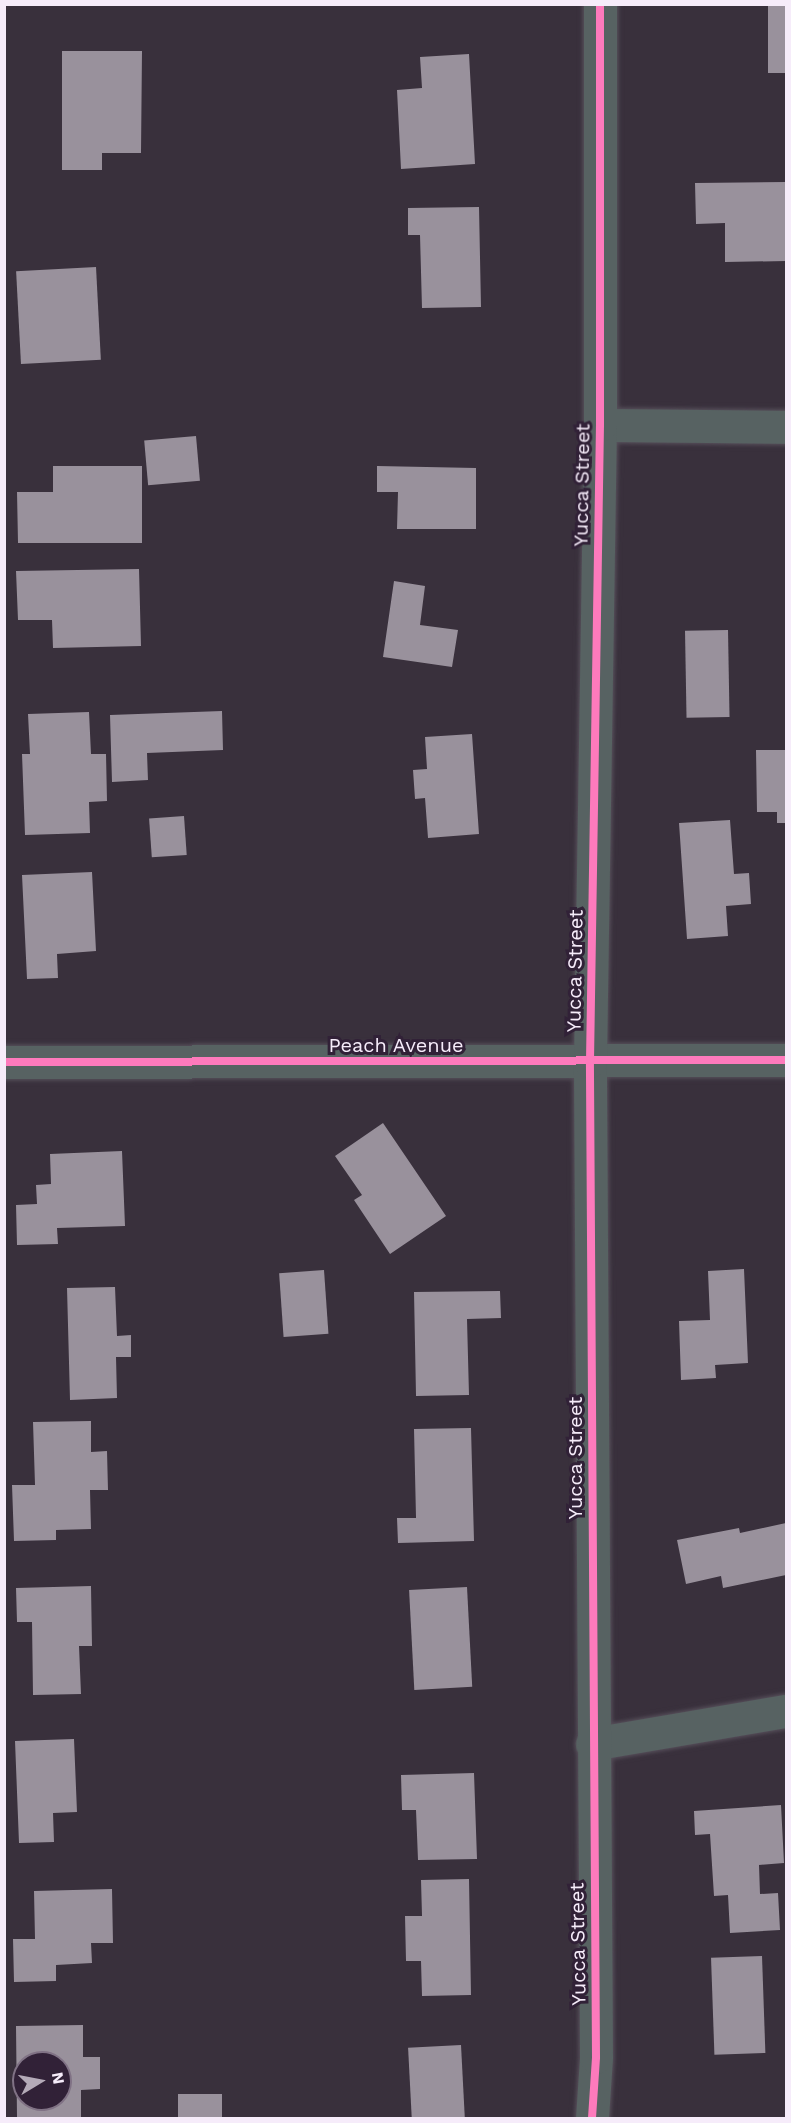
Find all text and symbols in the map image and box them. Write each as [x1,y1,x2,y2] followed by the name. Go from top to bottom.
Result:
[569,423,595,547] street label: Yucca Street
[562,909,588,1033] street label: Yucca Street
[328,1033,464,1057] street label: Peach Avenue
[563,1396,587,1520] street label: Yucca Street
[565,1882,591,2006] street label: Yucca Street
[12,2051,72,2111] north arrow
[48,2071,69,2086] text: N

